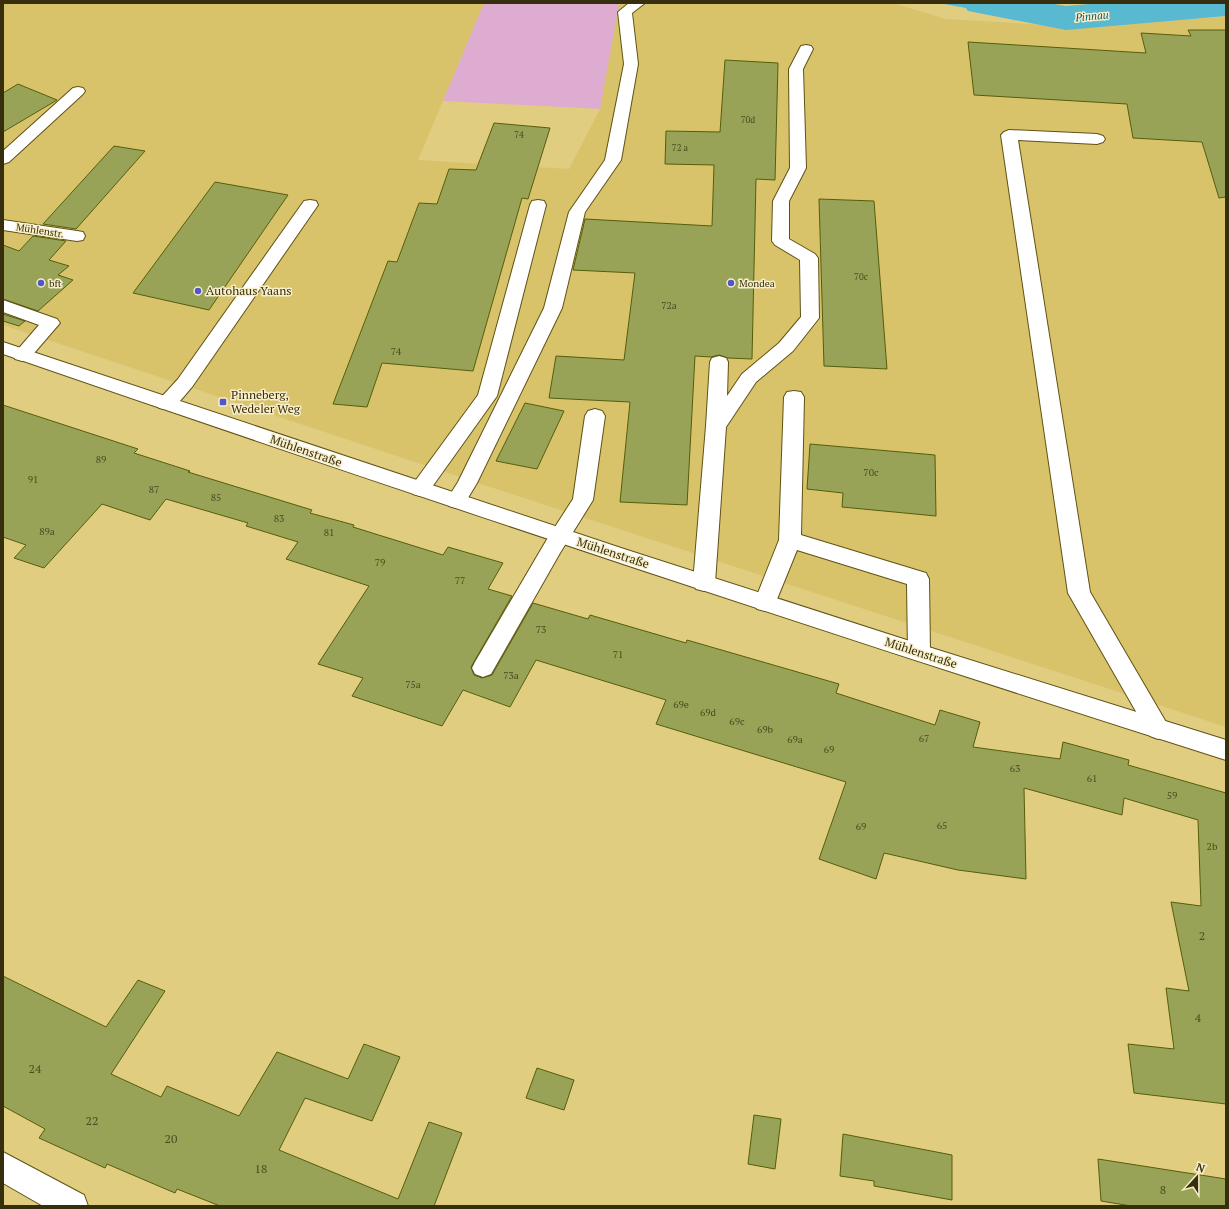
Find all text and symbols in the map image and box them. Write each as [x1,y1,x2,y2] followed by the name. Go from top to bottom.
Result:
[1074,8,1109,25] water label: Pinnau
[741,114,755,126] house number: 70d
[514,129,524,141] house number: 74
[672,142,689,154] house number: 72 a
[15,220,65,241] street label: Mühlenstr.
[854,271,868,283] house number: 70c
[49,277,62,290] place label: bft
[739,277,775,290] place label: Mondea
[36,278,46,288] marker: bft
[726,278,736,288] marker: Mondea
[206,283,291,298] place label: Autohaus Yaans
[193,286,203,296] marker: Autohaus Yaans
[661,299,677,312] house number: 72a
[391,345,402,358] house number: 74
[231,387,301,416] place label: Pinneberg, Wedeler Weg
[218,397,228,407] marker: Pinneberg, Wedeler Weg
[268,431,344,470] street label: Mühlenstraße
[96,453,106,466] house number: 89
[863,466,879,479] house number: 70c
[28,473,38,486] house number: 91
[149,483,159,496] house number: 87
[211,491,221,504] house number: 85
[274,512,284,525] house number: 83
[39,525,55,538] house number: 89a
[324,526,334,539] house number: 81
[575,534,651,571] street label: Mühlenstraße
[375,556,385,569] house number: 79
[455,574,465,587] house number: 77
[536,623,546,636] house number: 73
[883,634,959,671] street label: Mühlenstraße
[613,648,623,661] house number: 71
[503,669,519,682] house number: 73a
[405,678,421,691] house number: 75a
[673,698,689,711] house number: 69e
[700,706,717,719] house number: 69d
[729,715,745,728] house number: 69c
[757,723,774,736] house number: 69b
[919,732,929,745] house number: 67
[787,733,803,746] house number: 69a
[824,743,834,756] house number: 69
[1010,762,1020,775] house number: 63
[1087,772,1097,785] house number: 61
[1167,789,1177,802] house number: 59
[937,819,947,832] house number: 65
[856,820,866,833] house number: 69
[1207,840,1218,853] house number: 2b
[1199,928,1205,943] house number: 2
[1195,1010,1202,1025] house number: 4
[29,1061,42,1076] house number: 24
[86,1113,98,1128] house number: 22
[165,1131,177,1146] house number: 20
[1177,1157,1217,1197] north arrow
[1194,1160,1208,1176] text: N
[255,1161,267,1176] house number: 18
[1160,1182,1166,1197] house number: 8

